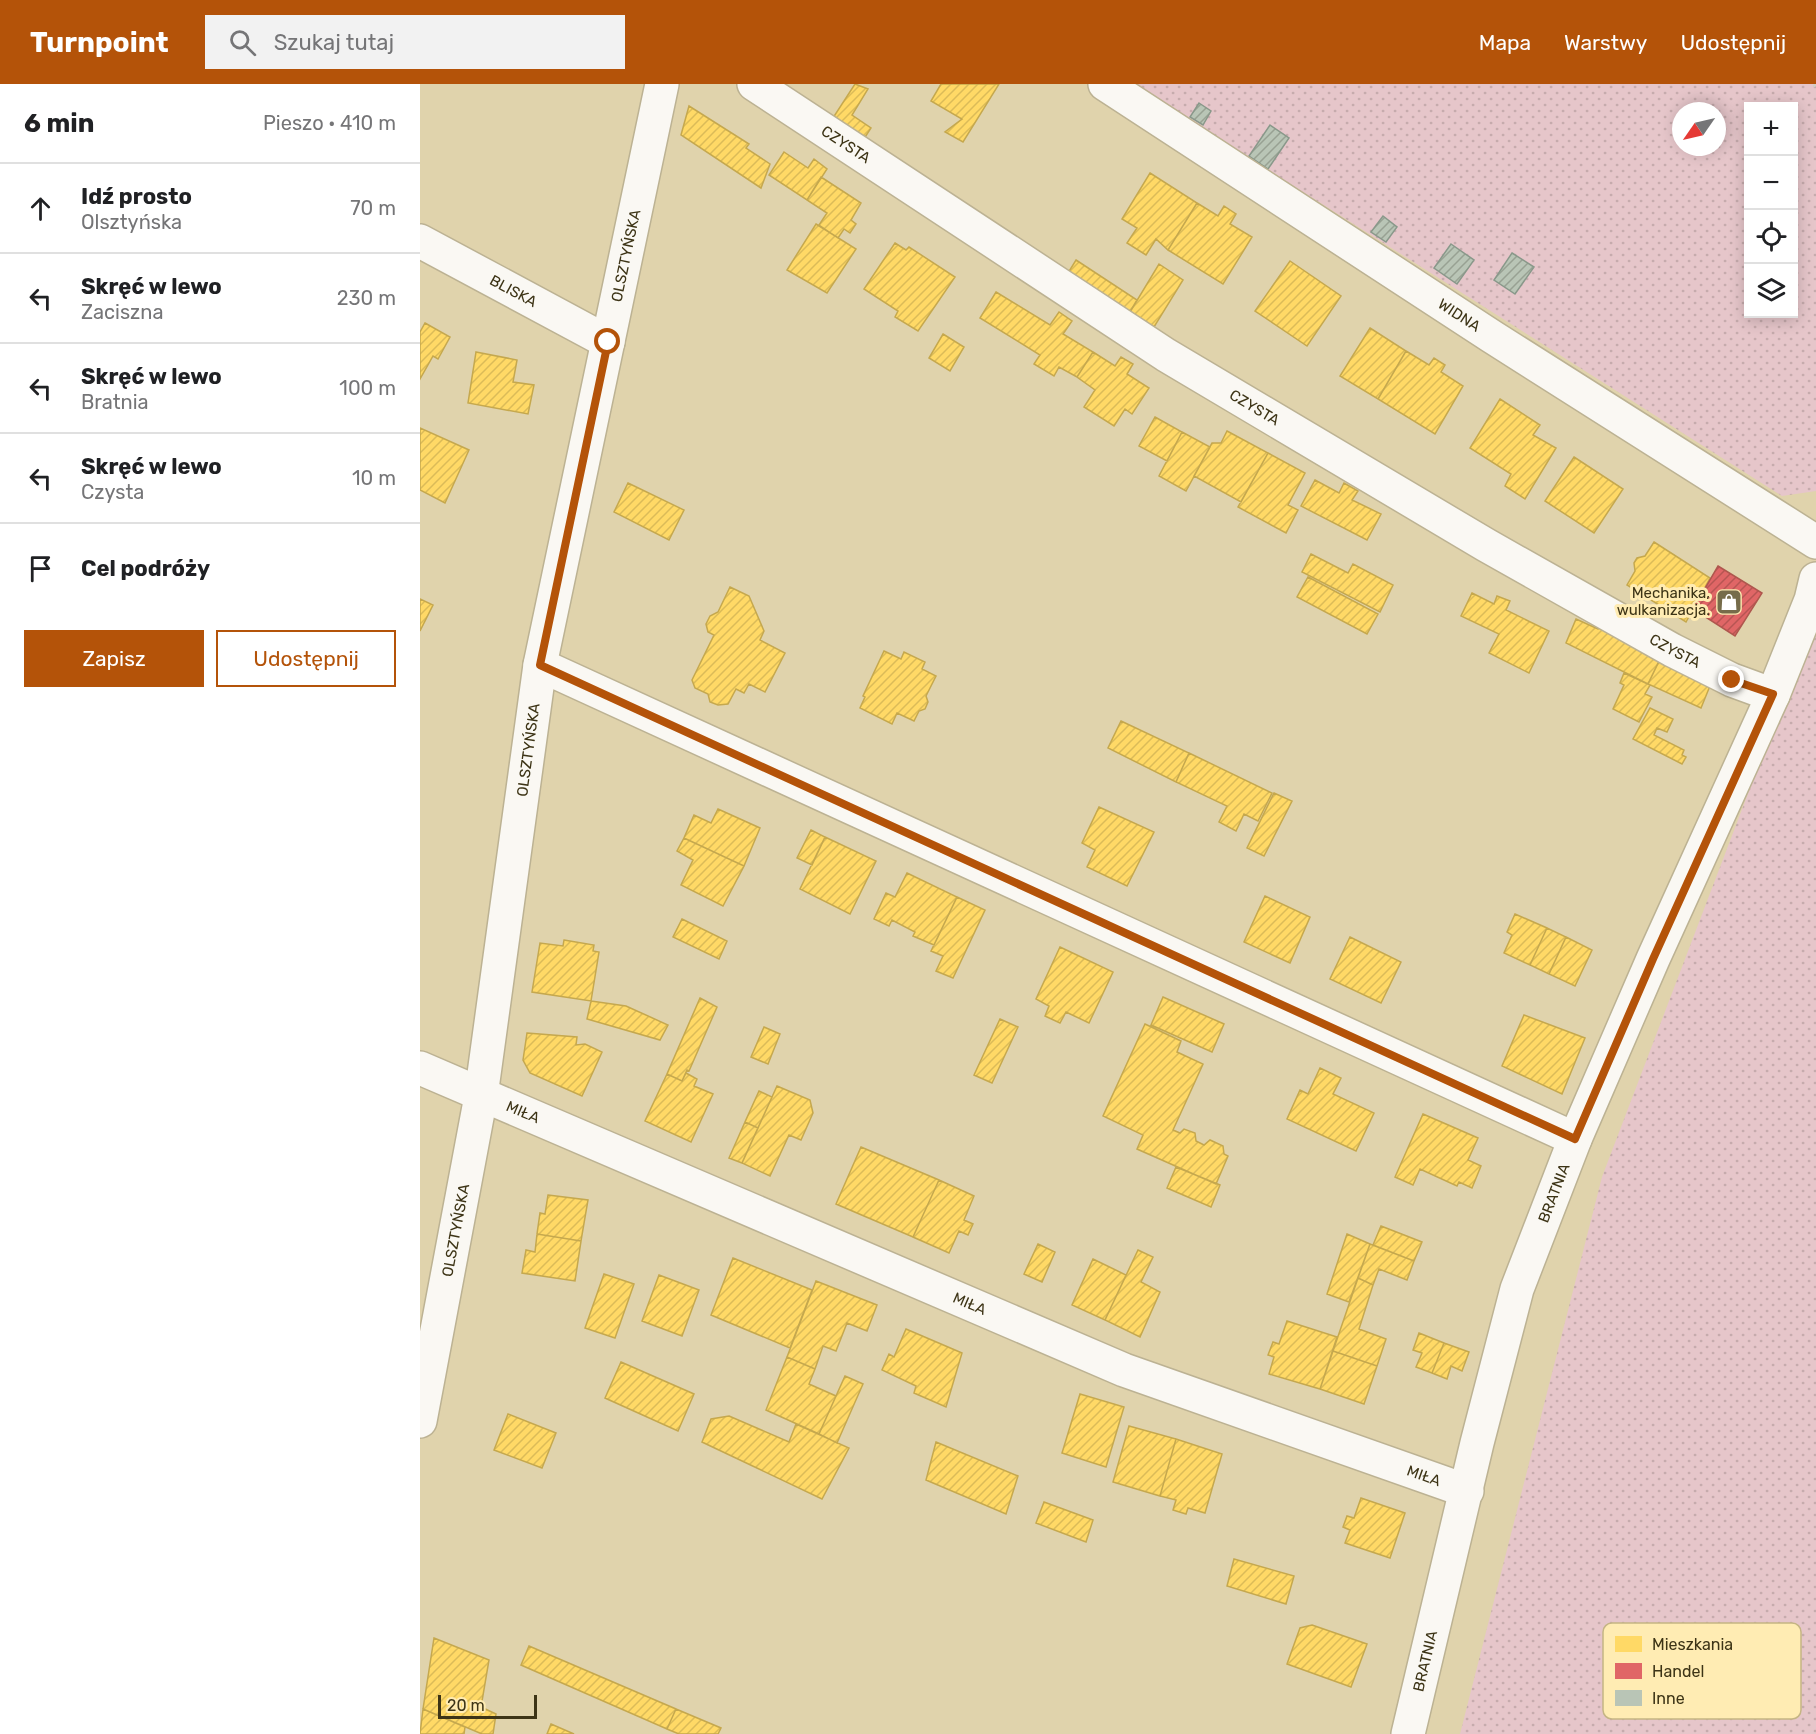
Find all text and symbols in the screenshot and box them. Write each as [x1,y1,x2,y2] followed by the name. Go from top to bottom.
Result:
[205,15,625,69] search box
[30,26,169,59] text: Turnpoint
[226,26,259,59] icon: search
[274,29,394,56] text: Szukaj tutaj
[1479,30,1531,55] text: Mapa
[1564,30,1647,55] text: Warstwy
[1680,30,1786,55] text: Udostępnij
[1672,102,1726,156] north arrow
[1744,102,1798,318] map controls
[1744,102,1798,156] button: +
[24,108,94,139] text: 6 min
[263,111,396,135] text: Pieszo · 410 m
[818,122,874,167] street label: CZYSTA
[1744,156,1798,210] button: −
[81,183,192,210] text: Idź prosto
[24,192,57,225] icon: ahead
[350,196,396,220] text: 70 m
[607,208,644,304] street label: OLSZTYŃSKA
[81,210,182,234] text: Olsztyńska
[1744,210,1798,264] button: locate
[1744,264,1798,318] button: layers
[487,271,540,311] street label: BLISKA
[81,273,222,300] text: Skręć w lewo
[24,282,57,315] icon: left
[337,286,396,310] text: 230 m
[1435,295,1484,336] street label: WIDNA
[81,300,163,324] text: Zaciszna
[594,328,620,354] route start
[81,363,222,390] text: Skręć w lewo
[24,372,57,405] icon: left
[339,376,396,400] text: 100 m
[1226,386,1283,429] street label: CZYSTA
[81,390,149,414] text: Bratnia
[81,453,222,480] text: Skręć w lewo
[24,462,57,495] icon: left
[352,466,396,490] text: 10 m
[81,480,144,504] text: Czysta
[24,552,57,585] icon: arrive
[81,555,210,582] text: Cel podróży
[1617,584,1710,619] place label: Mechanika, wulkanizacja.
[1714,587,1744,617] shop icon: Mechanika, wulkanizacja.
[24,630,204,687] button: Zapisz
[216,630,396,687] button: Udostępnij
[1646,630,1704,672] street label: CZYSTA
[1718,666,1744,692] route end
[513,702,544,798] street label: OLSZTYŃSKA
[503,1097,542,1127] street label: MIŁA
[1534,1161,1574,1225] street label: BRATNIA
[438,1182,473,1278] street label: OLSZTYŃSKA
[950,1289,989,1319] street label: MIŁA
[1405,1462,1443,1490] street label: MIŁA
[1603,1623,1801,1719] legend
[1409,1629,1441,1693] street label: BRATNIA
[1652,1635,1733,1654] text: Mieszkania
[1652,1662,1704,1681] text: Handel
[1652,1689,1685,1708] text: Inne
[438,1692,537,1720] scale bar
[447,1696,485,1715] text: 20 m

